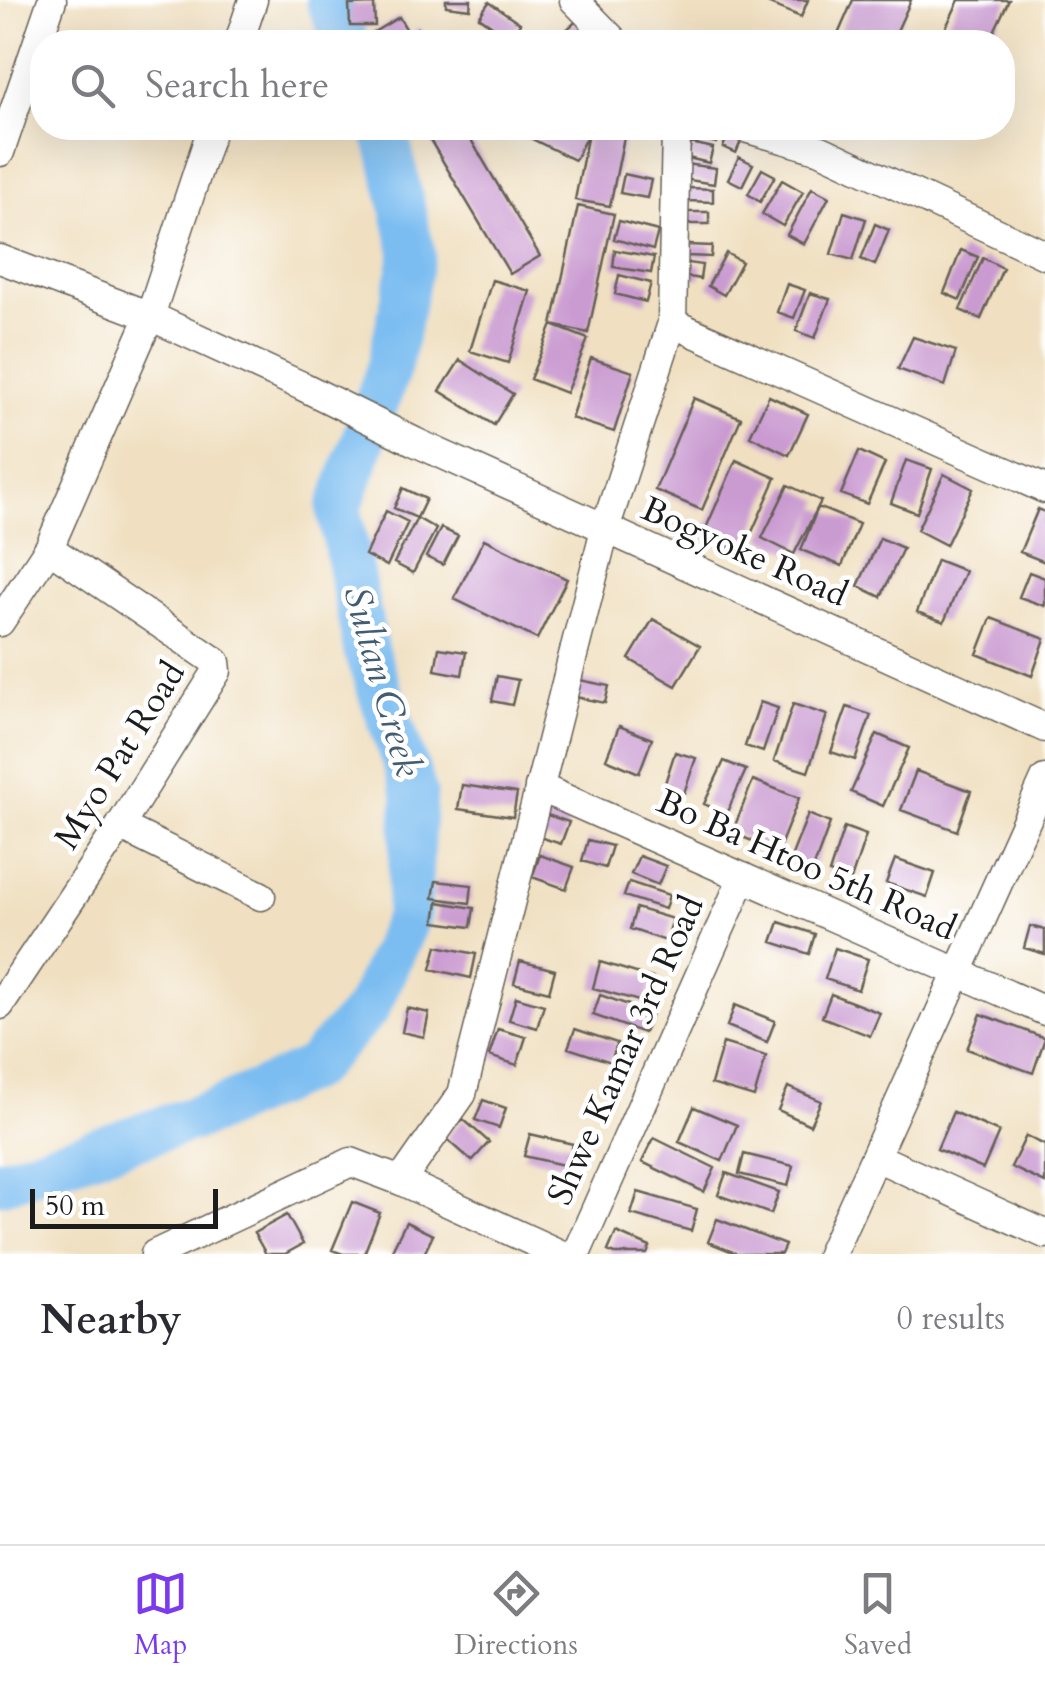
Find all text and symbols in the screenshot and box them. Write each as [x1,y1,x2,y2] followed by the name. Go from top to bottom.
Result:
[30,30,1015,140] search box
[65,58,120,113] icon: search
[145,59,329,111] text: Search here
[634,485,855,619] street label: Bogyoke Road
[330,580,434,783] water label: Sultan Creek
[43,652,197,859] street label: Myo Pat Road
[650,777,964,953] street label: Bo Ba Htoo 5th Road
[536,888,716,1213] street label: Shwe Kamar 3rd Road
[30,1184,218,1228] scale bar
[45,1187,105,1225] text: 50 m
[40,1291,182,1348] text: Nearby
[897,1297,1005,1341] text: 0 results
[133,1566,188,1664] tab: Map
[454,1566,578,1664] tab: Directions
[844,1566,912,1664] tab: Saved

